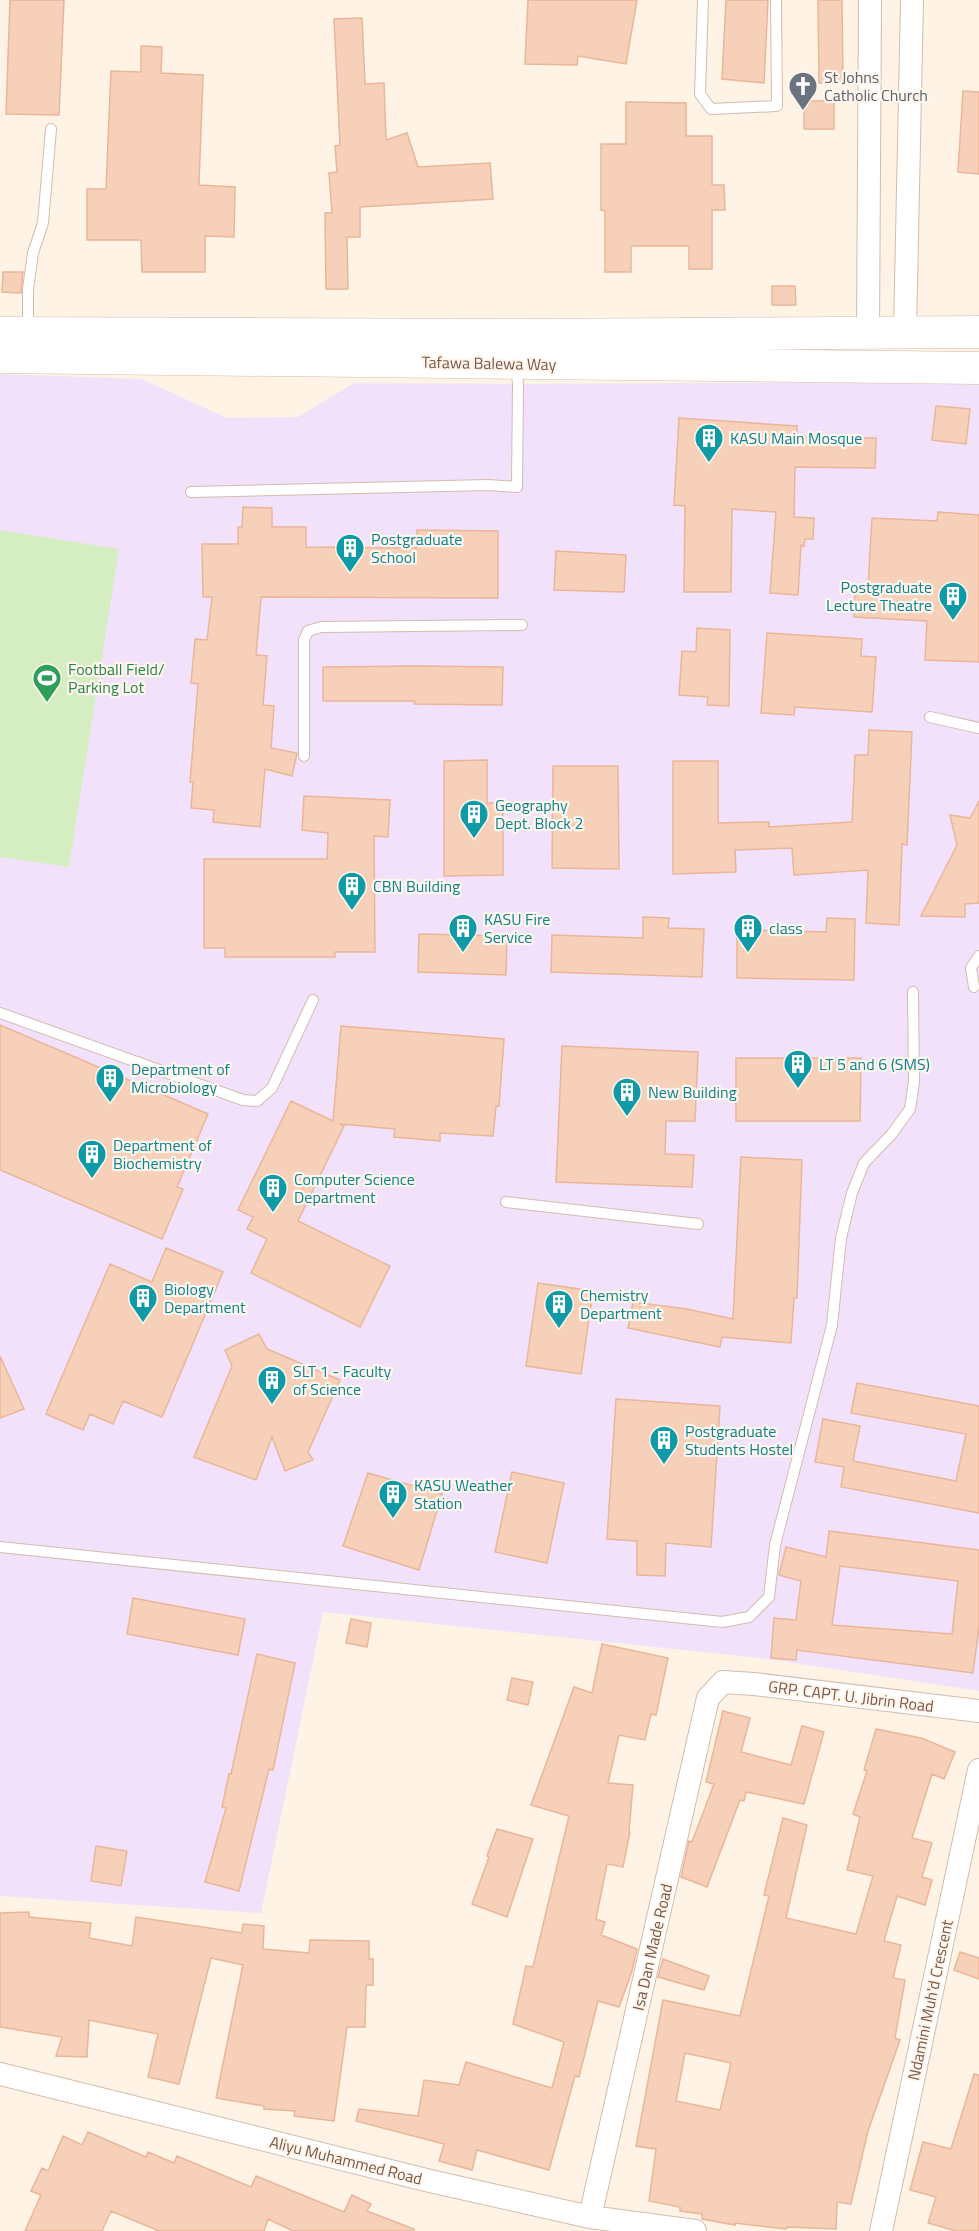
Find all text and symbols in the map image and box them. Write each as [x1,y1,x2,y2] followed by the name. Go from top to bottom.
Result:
[824,65,928,107] place label: St Johns Catholic Church
[787,70,819,112] church icon: St Johns Catholic Church
[421,350,557,376] street label: Tafawa Balewa Way
[693,422,725,464] building icon: KASU Main Mosque
[730,426,862,450] place label: KASU Main Mosque
[371,527,462,569] place label: Postgraduate School
[334,532,366,574] building icon: Postgraduate School
[826,575,932,617] place label: Postgraduate Lecture Theatre
[937,580,969,622] building icon: Postgraduate Lecture Theatre
[68,657,165,699] place label: Football Field/ Parking Lot
[31,662,63,704] sports icon: Football Field/ Parking Lot
[495,793,584,835] place label: Geography Dept. Block 2
[458,798,490,840] building icon: Geography Dept. Block 2
[336,870,368,912] building icon: CBN Building
[373,874,460,898] place label: CBN Building
[484,907,550,949] place label: KASU Fire Service
[447,912,479,954] building icon: KASU Fire Service
[732,912,764,954] building icon: class
[769,916,803,940] place label: class
[782,1048,814,1090] building icon: LT 5 and 6 (SMS)
[819,1052,930,1076] place label: LT 5 and 6 (SMS)
[131,1057,231,1099] place label: Department of Microbiology
[94,1062,126,1104] building icon: Department of Microbiology
[611,1076,643,1118] building icon: New Building
[648,1080,737,1104] place label: New Building
[113,1133,213,1175] place label: Department of Biochemistry
[76,1138,108,1180] building icon: Department of Biochemistry
[294,1167,415,1209] place label: Computer Science Department
[257,1172,289,1214] building icon: Computer Science Department
[164,1277,246,1319] place label: Biology Department
[127,1282,159,1324] building icon: Biology Department
[580,1283,662,1325] place label: Chemistry Department
[543,1288,575,1330] building icon: Chemistry Department
[293,1359,391,1401] place label: SLT 1 - Faculty of Science
[256,1364,288,1406] building icon: SLT 1 - Faculty of Science
[685,1419,793,1461] place label: Postgraduate Students Hostel
[648,1424,680,1466] building icon: Postgraduate Students Hostel
[414,1473,513,1515] place label: KASU Weather Station
[377,1478,409,1520] building icon: KASU Weather Station
[767,1674,935,1718] street label: GRP. CAPT. U. Jibrin Road
[626,1881,678,2013] street label: Isa Dan Made Road
[901,1917,959,2083] street label: Ndamini Muh'd Crescent
[267,2129,425,2191] street label: Aliyu Muhammed Road

